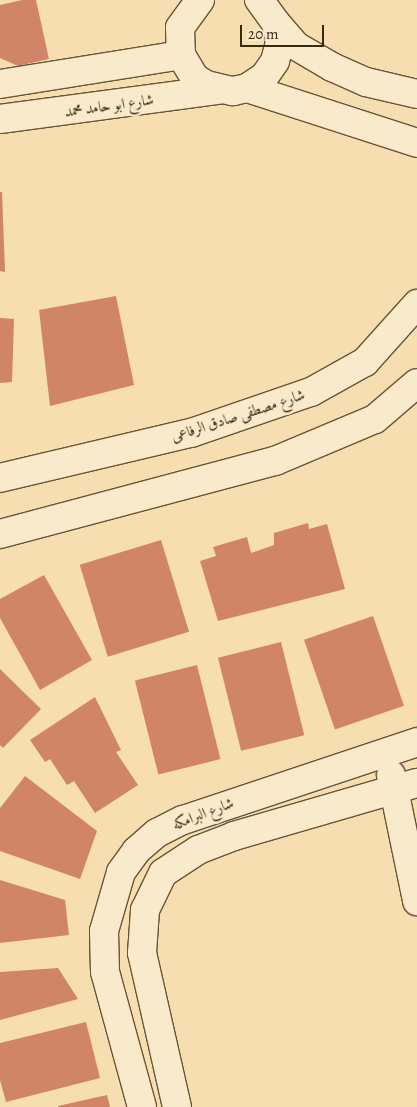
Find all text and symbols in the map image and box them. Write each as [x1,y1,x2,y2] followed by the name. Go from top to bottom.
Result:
[242,15,326,47] scale bar
[248,24,279,44] text: 20 m
[63,91,155,121] street label: شارع ابو حامد محمد
[169,386,307,446] street label: شارع مصطفى صادق الرفاعى
[170,794,236,834] street label: شارع البرامكه

